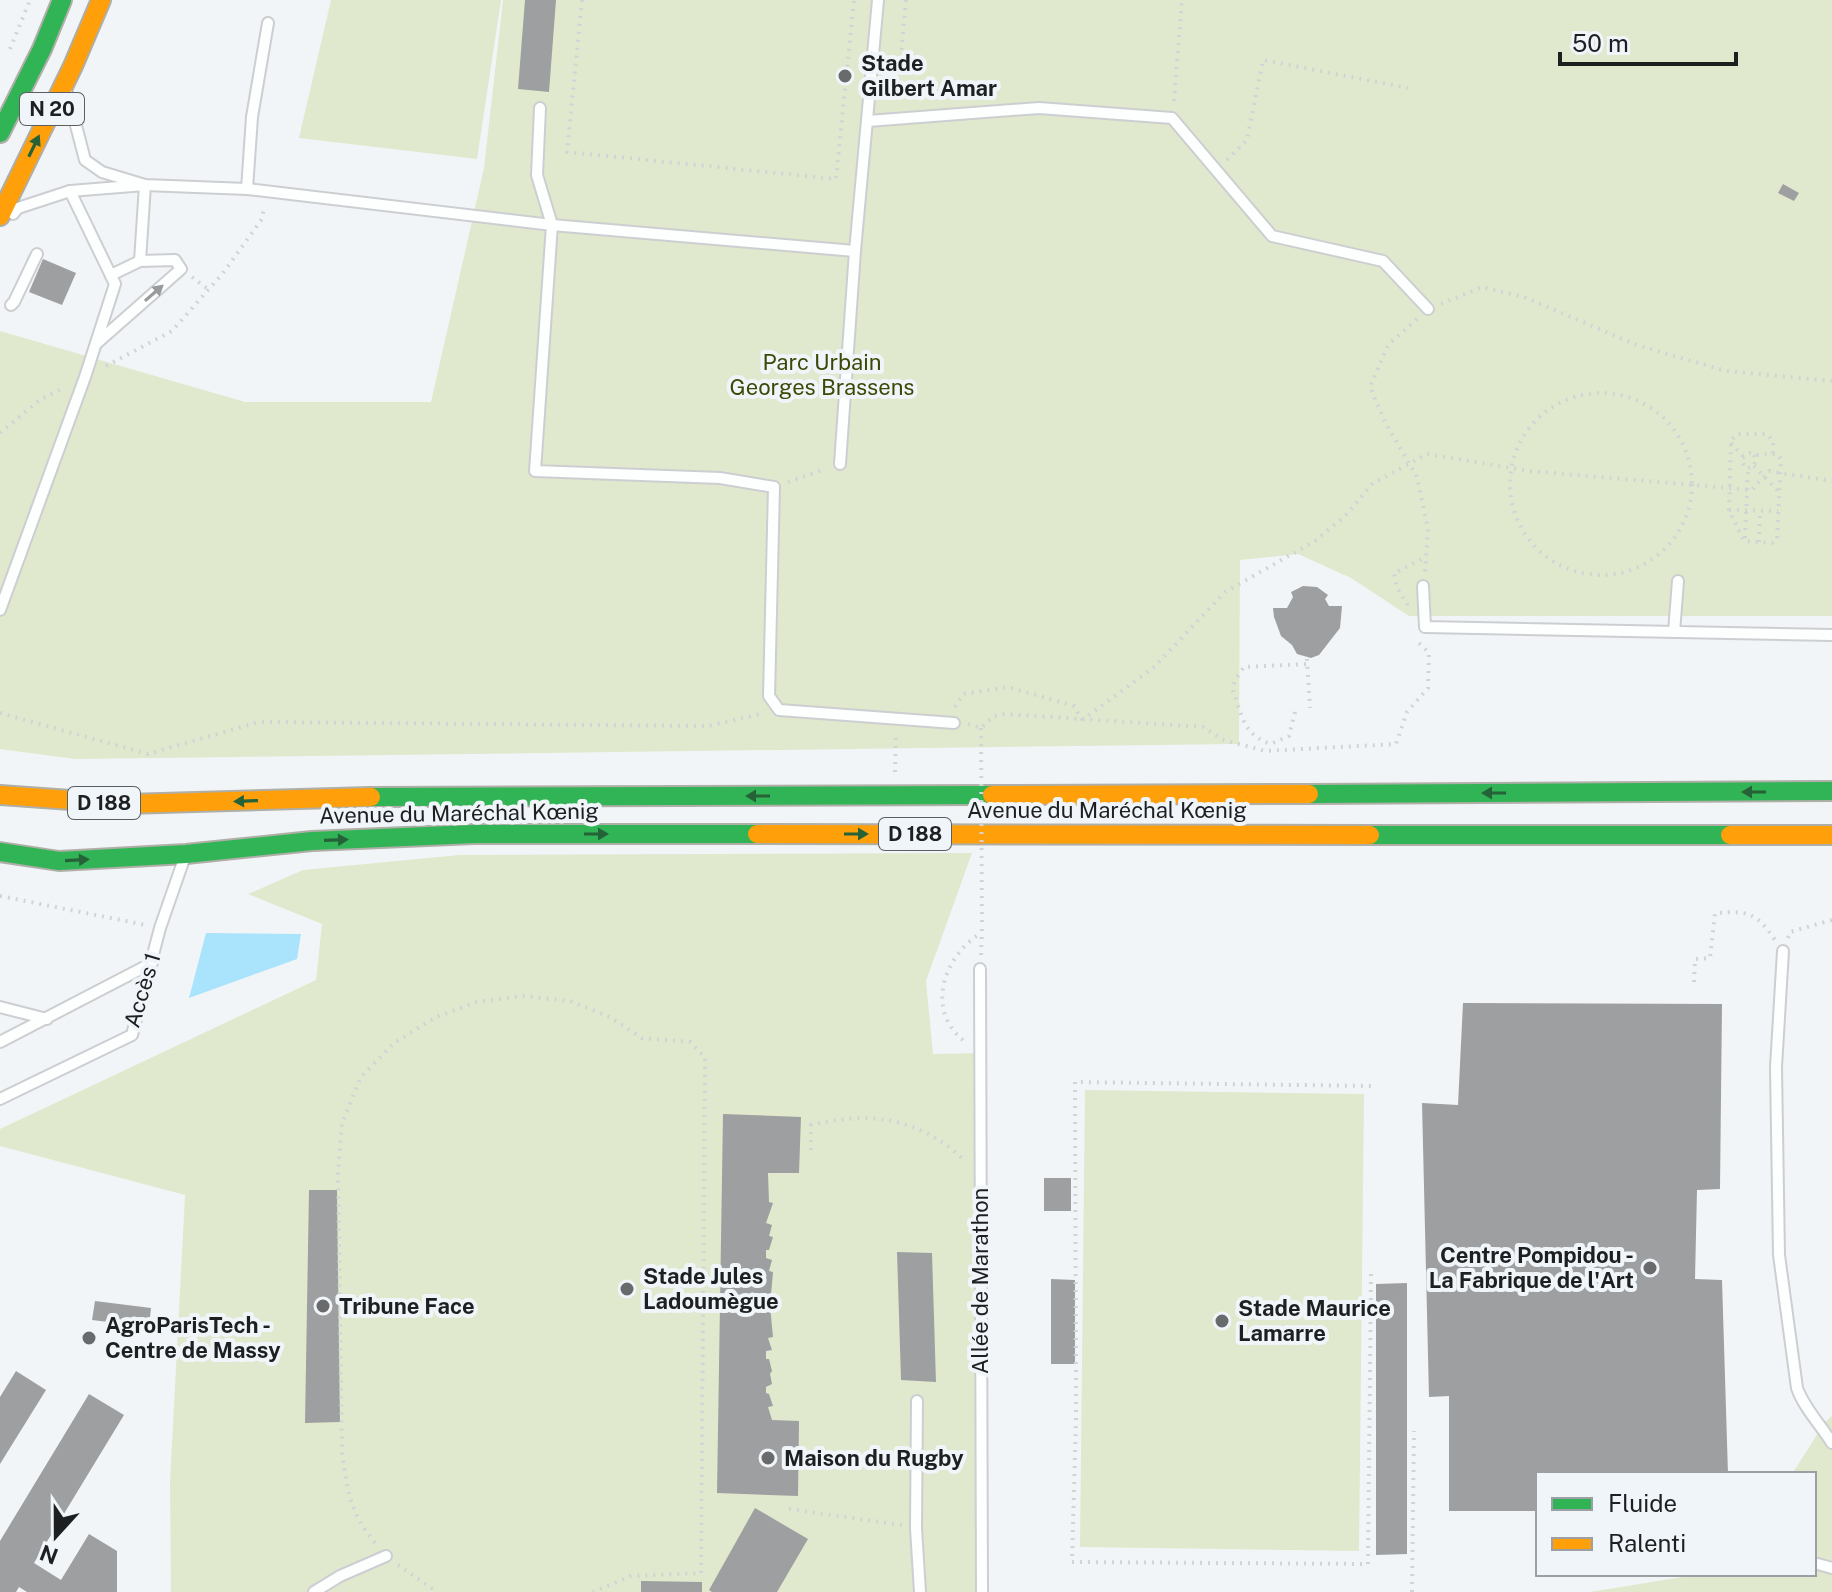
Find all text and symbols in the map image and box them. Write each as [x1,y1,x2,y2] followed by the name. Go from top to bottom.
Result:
[1560,16,1736,66] scale bar
[1572,29,1629,57] text: 50 m
[861,50,997,101] place label: Stade Gilbert Amar
[836,67,854,85] marker: Stade Gilbert Amar
[20,93,84,125] road number: N 20
[28,134,41,157] one-way arrow
[143,285,163,302] one-way arrow
[730,349,914,400] park label: Parc Urbain Georges Brassens
[1741,786,1766,798] one-way arrow
[68,787,140,819] road number: D 188
[1481,787,1506,799] one-way arrow
[745,790,770,802] one-way arrow
[233,795,258,808] one-way arrow
[967,797,1247,823] street label: Avenue du Maréchal Kœnig
[319,798,599,828] street label: Avenue du Maréchal Kœnig
[879,818,951,850] road number: D 188
[584,828,609,840] one-way arrow
[844,828,869,840] one-way arrow
[324,833,349,846] one-way arrow
[65,853,90,866] one-way arrow
[118,949,166,1031] street label: Accès 1
[967,1188,993,1374] street label: Allée de Marathon
[1429,1242,1634,1293] place label: Centre Pompidou - La Fabrique de l'Art
[1641,1259,1659,1277] marker: Centre Pompidou - La Fabrique de l'Art
[643,1263,779,1314] place label: Stade Jules Ladoumègue
[618,1280,636,1298] marker: Stade Jules Ladoumègue
[339,1293,475,1319] place label: Tribune Face
[1238,1295,1391,1346] place label: Stade Maurice Lamarre
[314,1297,332,1315] marker: Tribune Face
[105,1312,281,1363] place label: AgroParisTech - Centre de Massy
[1213,1312,1231,1330] marker: Stade Maurice Lamarre
[80,1329,98,1347] marker: AgroParisTech - Centre de Massy
[784,1445,964,1471] place label: Maison du Rugby
[759,1449,777,1467] marker: Maison du Rugby
[1536,1472,1816,1576] legend
[1608,1489,1677,1517] text: Fluide
[16,1496,96,1576] north arrow
[1608,1529,1686,1557] text: Ralenti
[36,1539,62,1570] text: N

